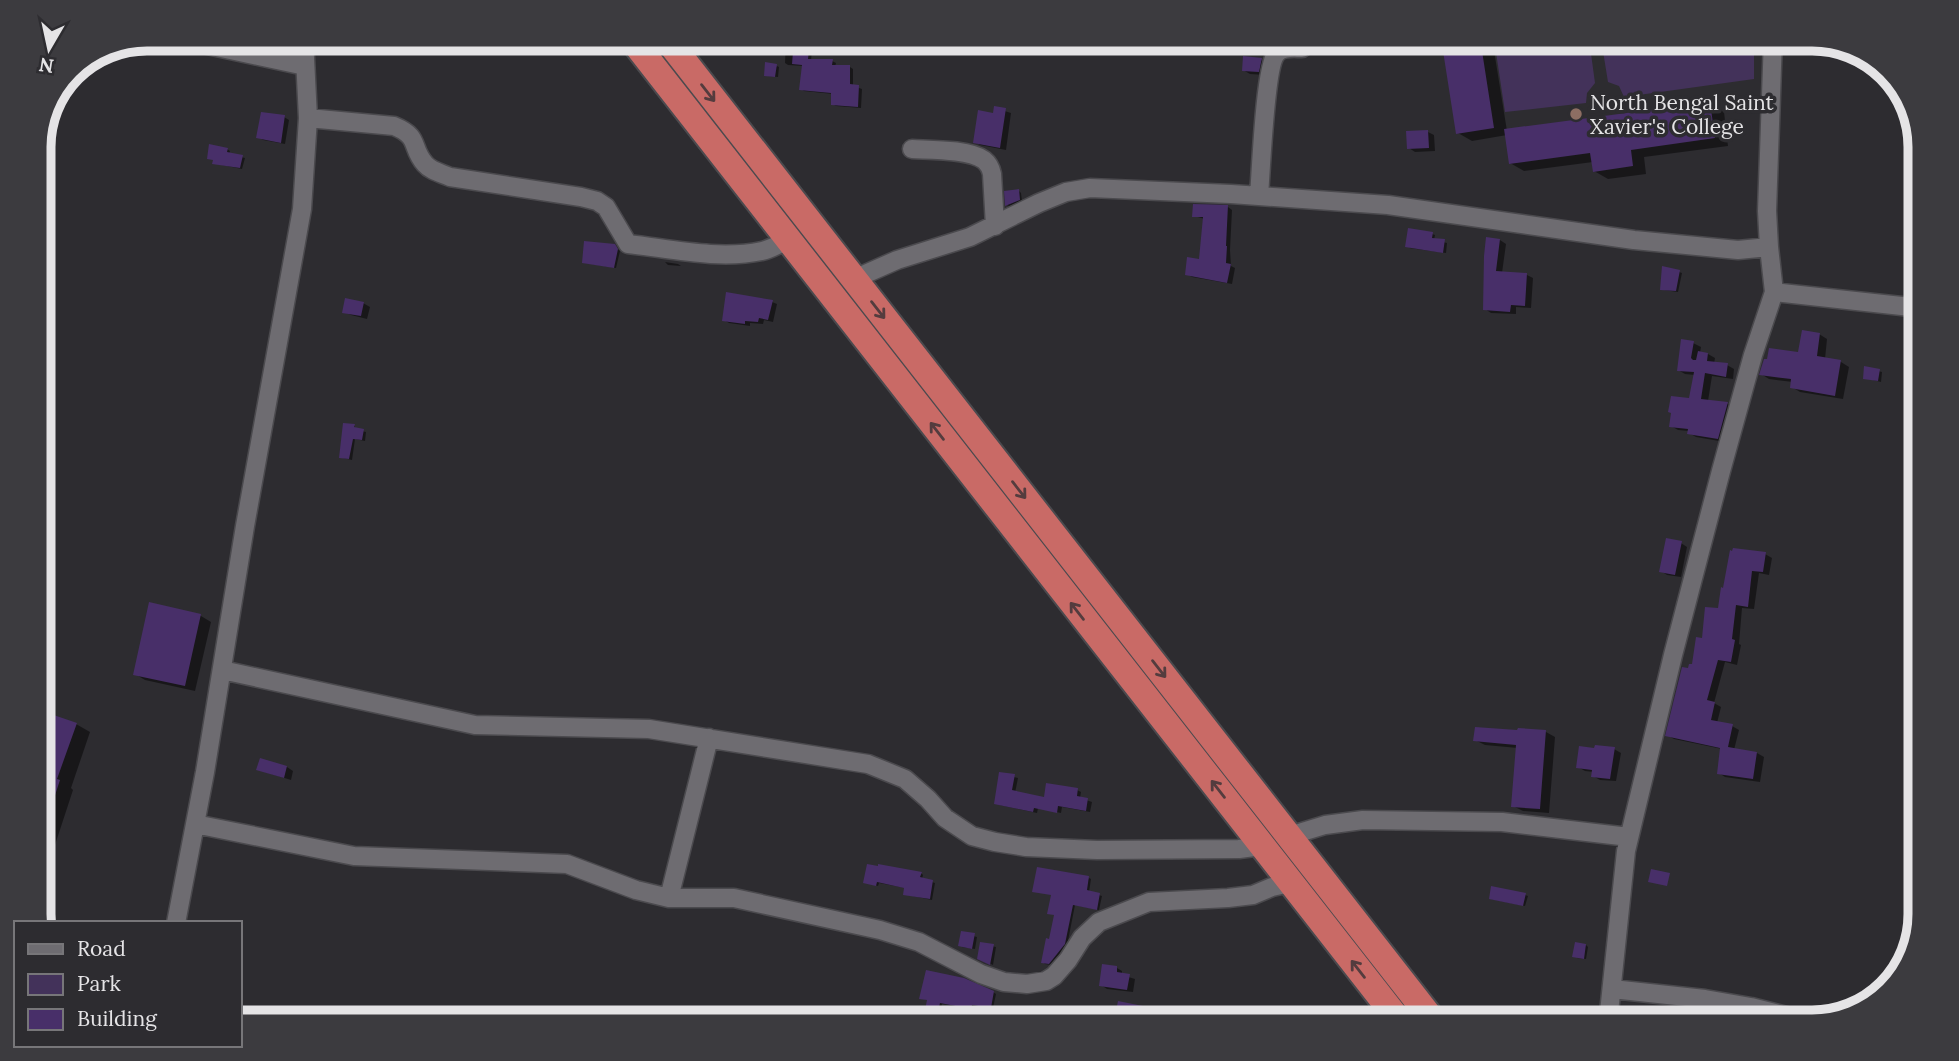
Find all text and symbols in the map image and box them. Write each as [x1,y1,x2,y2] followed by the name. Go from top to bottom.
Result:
[14,14,84,84] north arrow
[37,53,55,79] text: N
[701,83,716,101] one-way arrow
[1590,89,1775,140] place label: North Bengal Saint Xavier's College
[1568,106,1584,122] marker: North Bengal Saint Xavier's College
[871,301,886,319] one-way arrow
[930,422,945,441] one-way arrow
[1011,480,1026,498] one-way arrow
[1069,602,1084,621] one-way arrow
[1151,659,1166,678] one-way arrow
[1210,781,1225,799] one-way arrow
[14,921,242,1047] legend
[77,935,126,962] text: Road
[1350,960,1365,978] one-way arrow
[77,970,121,997] text: Park
[77,1005,157,1032] text: Building

